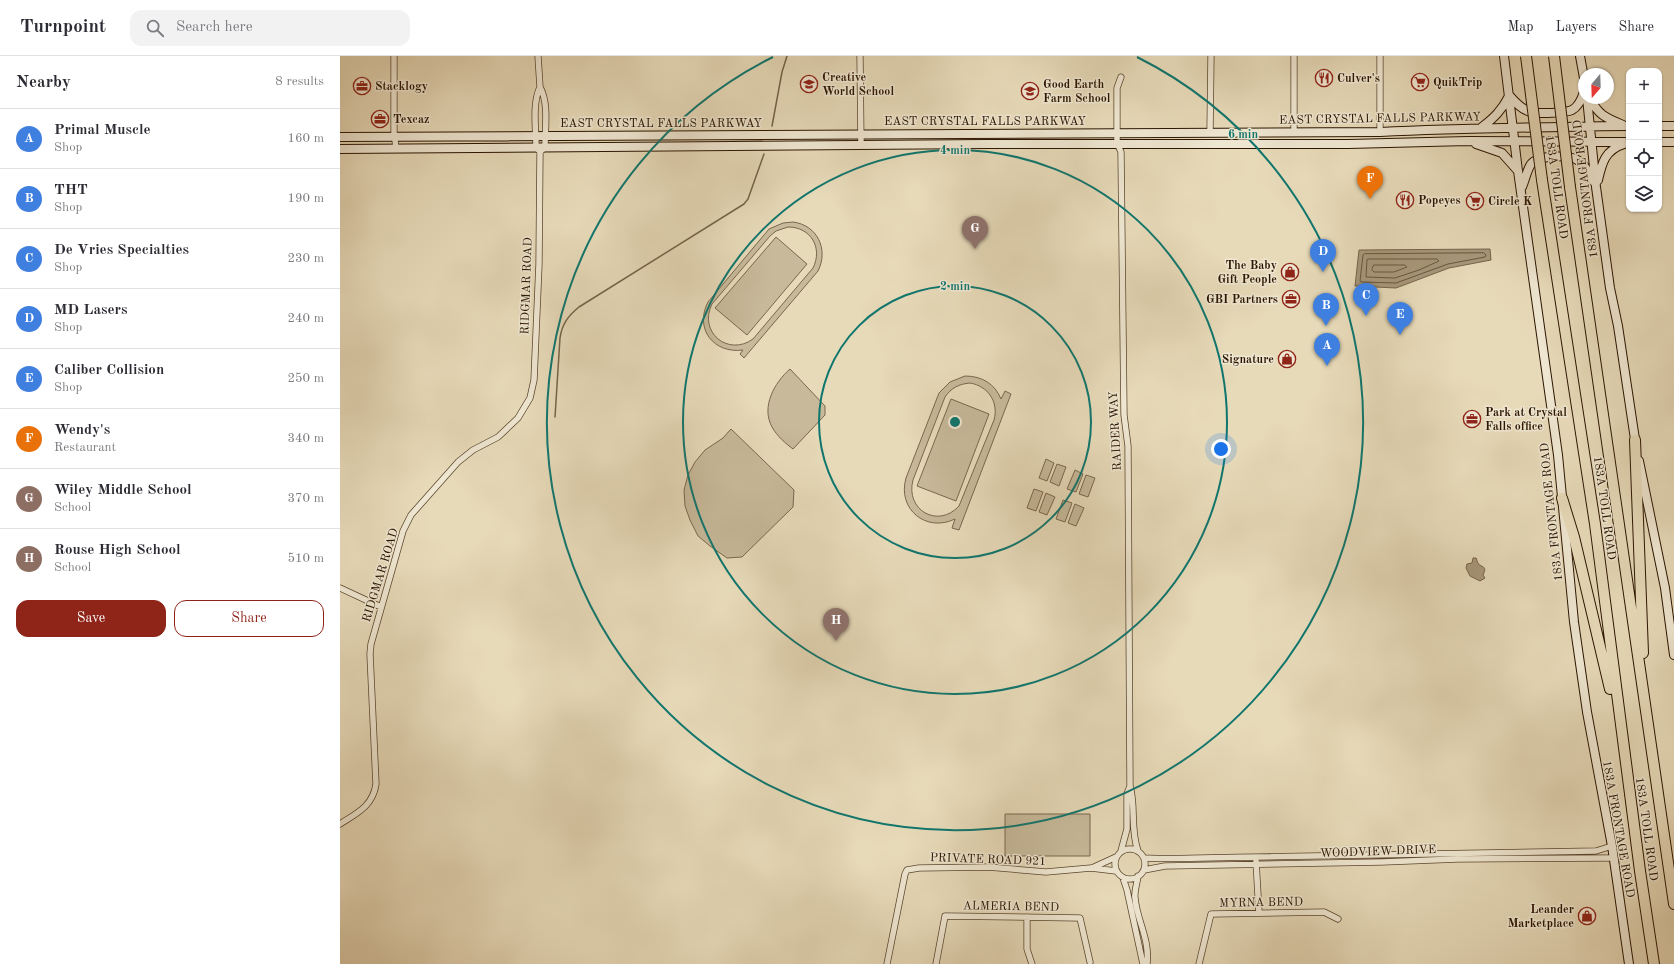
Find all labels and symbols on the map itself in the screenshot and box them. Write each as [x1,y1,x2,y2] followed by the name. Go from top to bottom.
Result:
[1314,68,1334,88] restaurant icon: Culver's
[1578,68,1614,104] north arrow
[822,72,894,98] place label: Creative World School
[1410,72,1430,92] supermarket icon: QuikTrip
[1337,73,1380,85] place label: Culver's
[799,74,819,94] school or university icon: Creative World School
[352,76,372,96] office icon: Stacklogy
[1433,77,1482,89] place label: QuikTrip
[1043,79,1111,105] place label: Good Earth Farm School
[375,81,428,93] place label: Stacklogy
[1020,81,1040,101] school or university icon: Good Earth Farm School
[370,109,390,129] office icon: Texcaz
[1279,111,1481,127] street label: EAST CRYSTAL FALLS PARKWAY
[393,114,430,126] place label: Texcaz
[884,116,1086,128] street label: EAST CRYSTAL FALLS PARKWAY
[560,118,762,130] street label: EAST CRYSTAL FALLS PARKWAY
[1572,119,1600,259] street label: 183A FRONTAGE ROAD
[1228,129,1258,141] text: 6 min
[1543,135,1569,240] street label: 183A TOLL ROAD
[940,145,970,157] text: 4 min
[1357,166,1383,199] pin: F
[1395,190,1415,210] restaurant icon: Popeyes
[1465,191,1485,211] supermarket icon: Circle K
[1418,195,1461,207] place label: Popeyes
[1488,196,1532,208] place label: Circle K
[962,216,988,249] pin: G
[519,237,535,335] street label: RIDGMAR ROAD
[1310,239,1336,272] pin: D
[1217,260,1277,286] place label: The Baby Gift People
[1280,262,1300,282] shop icon: The Baby Gift People
[940,281,970,293] text: 2 min
[1353,283,1379,316] pin: C
[1281,289,1301,309] office icon: GBI Partners
[1313,293,1339,326] pin: B
[1206,294,1278,306] place label: GBI Partners
[1387,302,1413,335] pin: E
[1314,333,1340,366] pin: A
[1277,349,1297,369] shop icon: Signature
[1222,354,1274,366] place label: Signature
[1108,391,1124,471] street label: RAIDER WAY
[1485,407,1567,433] place label: Park at Crystal Falls office
[1462,409,1482,429] office icon: Park at Crystal Falls office
[948,415,962,429] centre of rings
[1211,439,1231,459] your location
[1539,442,1565,582] street label: 183A FRONTAGE ROAD
[1591,456,1617,561] street label: 183A TOLL ROAD
[361,527,401,624] street label: RIDGMAR ROAD
[823,608,849,641] pin: H
[1600,760,1636,899] street label: 183A FRONTAGE ROAD
[1633,777,1659,882] street label: 183A TOLL ROAD
[1320,844,1436,860] street label: WOODVIEW DRIVE
[930,852,1046,868] street label: PRIVATE ROAD 921
[1219,896,1303,910] street label: MYRNA BEND
[963,900,1059,914] street label: ALMERIA BEND
[1508,904,1574,930] place label: Leander Marketplace
[1577,906,1597,926] shop icon: Leander Marketplace

